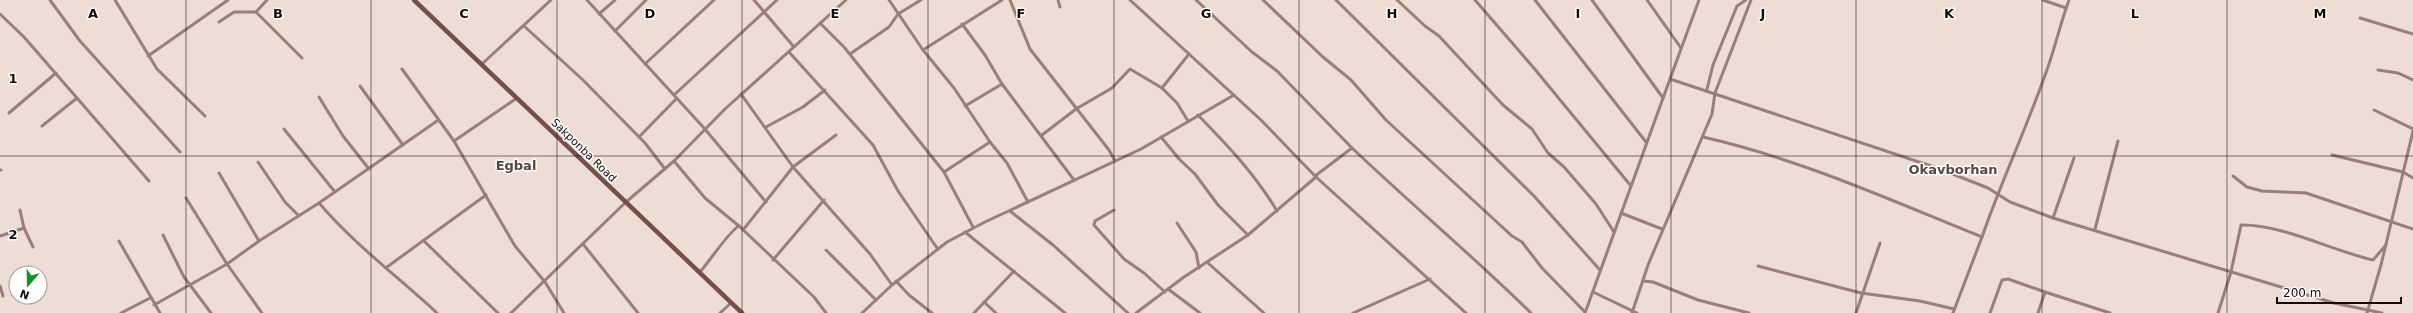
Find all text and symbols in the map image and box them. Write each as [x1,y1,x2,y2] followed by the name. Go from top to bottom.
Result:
[88,6,98,21] text: A
[273,6,283,21] text: B
[459,6,469,21] text: C
[645,6,656,21] text: D
[831,6,839,21] text: E
[1017,6,1025,21] text: F
[1201,6,1211,21] text: G
[1387,6,1397,21] text: H
[1576,6,1580,21] text: I
[1760,6,1765,21] text: J
[1944,6,1955,21] text: K
[2131,6,2139,21] text: L
[2314,6,2326,21] text: M
[8,71,18,86] text: 1
[548,116,619,185] street label: Sakponba Road
[496,158,536,173] district label: Egbal
[1909,162,1997,177] district label: Okavborhan
[8,227,18,242] text: 2
[8,265,48,305] north arrow
[2277,279,2401,305] scale bar
[18,286,31,302] text: N
[2283,286,2321,300] text: 200 m

